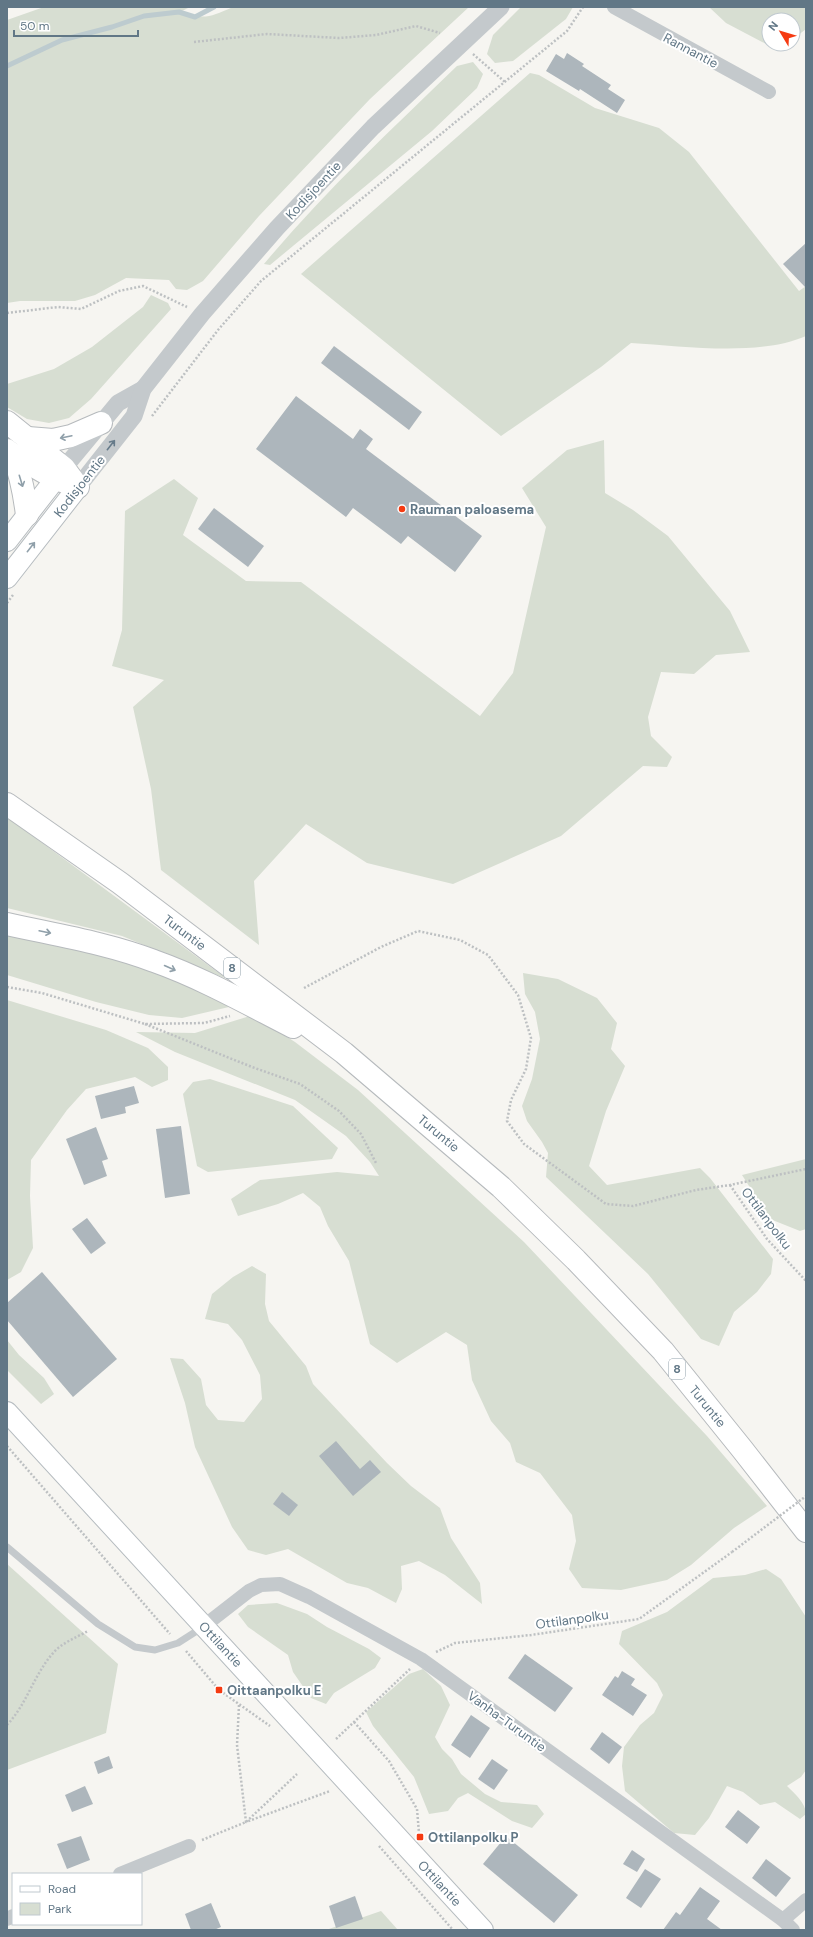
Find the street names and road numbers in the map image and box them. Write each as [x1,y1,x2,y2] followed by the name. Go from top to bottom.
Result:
[660,29,721,72] street label: Rannantie
[282,157,345,223] street label: Kodisjoentie
[50,452,109,521] street label: Kodisjoentie
[160,911,210,954] street label: Turuntie
[224,958,240,978] road number: 8
[414,1111,463,1156] street label: Turuntie
[738,1184,796,1253] street label: Ottilanpolku
[669,1359,685,1379] road number: 8
[685,1382,730,1431] street label: Turuntie
[534,1606,610,1633] street label: Ottilanpolku
[195,1618,246,1671] street label: Ottilantie
[464,1687,549,1756] street label: Vanha-Turuntie
[414,1857,465,1910] street label: Ottilantie

